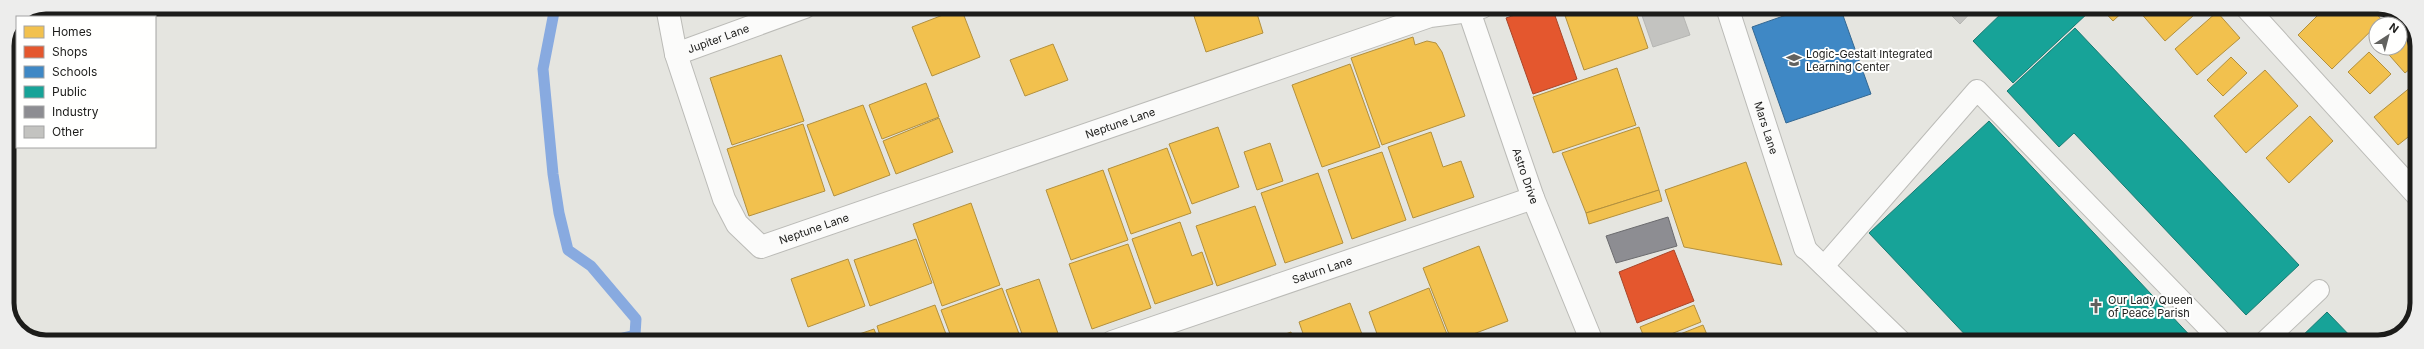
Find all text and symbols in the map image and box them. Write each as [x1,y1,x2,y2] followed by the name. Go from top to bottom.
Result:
[16,16,156,148] legend
[2368,16,2408,56] north arrow
[2386,20,2401,36] text: N
[685,21,751,56] street label: Jupiter Lane
[52,24,92,39] text: Homes
[52,44,88,59] text: Shops
[1806,47,1932,74] place label: Logic-Gestalt Integrated Learning Center
[1785,51,1803,69] school or university icon: Logic-Gestalt Integrated Learning Center
[52,64,97,79] text: Schools
[52,84,87,99] text: Public
[1751,100,1781,156] street label: Mars Lane
[52,104,99,119] text: Industry
[1083,104,1157,142] street label: Neptune Lane
[52,124,84,139] text: Other
[1509,146,1542,206] street label: Astro Drive
[777,210,851,247] street label: Neptune Lane
[1290,253,1354,287] street label: Saturn Lane
[2108,293,2193,320] place label: Our Lady Queen of Peace Parish
[2087,297,2105,315] church icon: Our Lady Queen of Peace Parish

